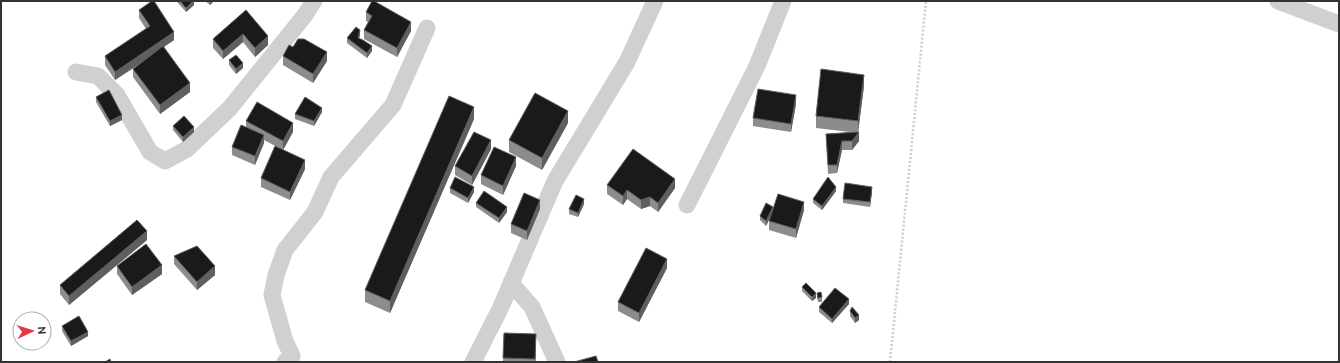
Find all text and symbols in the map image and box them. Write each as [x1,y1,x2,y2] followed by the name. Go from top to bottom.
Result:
[12,311,52,351] north arrow
[36,326,48,335] text: N

